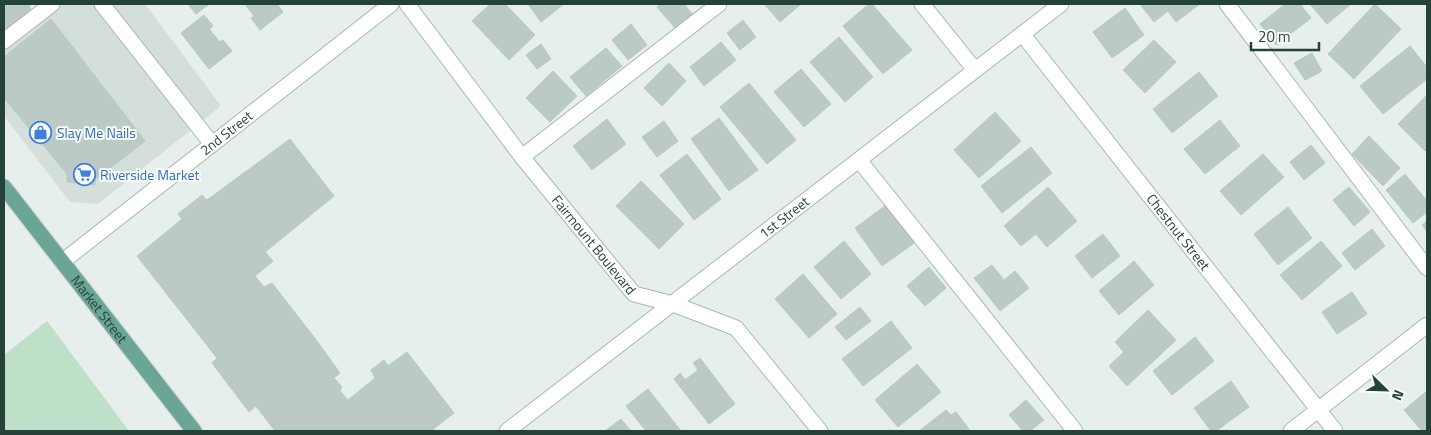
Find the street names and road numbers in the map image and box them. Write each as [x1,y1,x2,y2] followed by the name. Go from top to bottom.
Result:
[195,105,257,160] street label: 2nd Street
[1142,189,1216,275] street label: Chestnut Street
[547,190,641,299] street label: Fairmount Boulevard
[754,191,814,243] street label: 1st Street
[66,270,133,348] street label: Market Street

